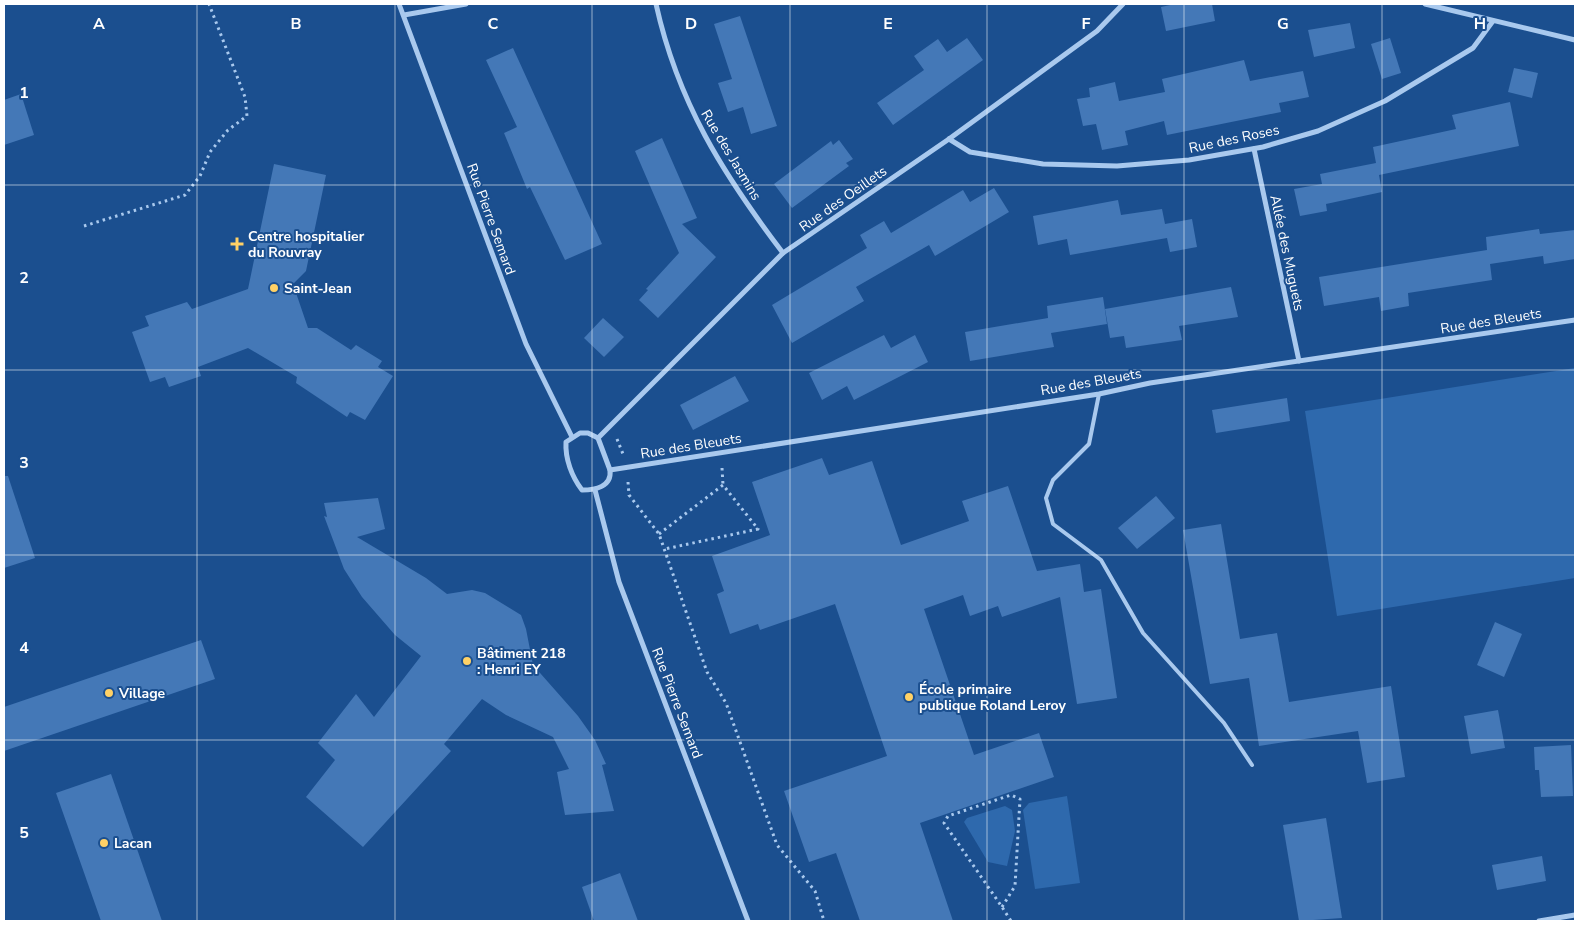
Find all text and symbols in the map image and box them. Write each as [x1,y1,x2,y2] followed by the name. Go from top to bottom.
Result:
[93,13,105,35] text: A
[290,13,302,35] text: B
[488,13,499,35] text: C
[685,13,697,35] text: D
[883,13,893,35] text: E
[1082,13,1091,35] text: F
[1277,13,1289,35] text: G
[1474,13,1486,35] text: H
[19,82,29,104] text: 1
[696,106,766,204] street label: Rue des Jasmins
[1187,120,1281,158] street label: Rue des Roses
[462,161,520,277] street label: Rue Pierre Semard
[795,162,891,236] street label: Rue des Oeillets
[1265,193,1309,313] street label: Allée des Muguets
[248,227,365,262] place label: Centre hospitalier du Rouvray
[230,237,244,251] marker: Centre hospitalier du Rouvray
[19,267,29,289] text: 2
[284,279,352,298] place label: Saint-Jean
[268,282,280,294] marker: Saint-Jean
[1439,304,1543,338] street label: Rue des Bleuets
[1039,364,1143,400] street label: Rue des Bleuets
[639,429,743,463] street label: Rue des Bleuets
[19,452,29,474] text: 3
[19,637,29,659] text: 4
[477,644,566,679] place label: Bâtiment 218 : Henri EY
[647,645,707,761] street label: Rue Pierre Semard
[461,655,473,667] marker: Bâtiment 218 : Henri EY
[919,680,1066,715] place label: École primaire publique Roland Leroy
[118,684,166,703] place label: Village
[103,687,115,699] marker: Village
[903,691,915,703] marker: École primaire publique Roland Leroy
[19,822,29,844] text: 5
[114,834,152,853] place label: Lacan
[98,837,110,849] marker: Lacan

